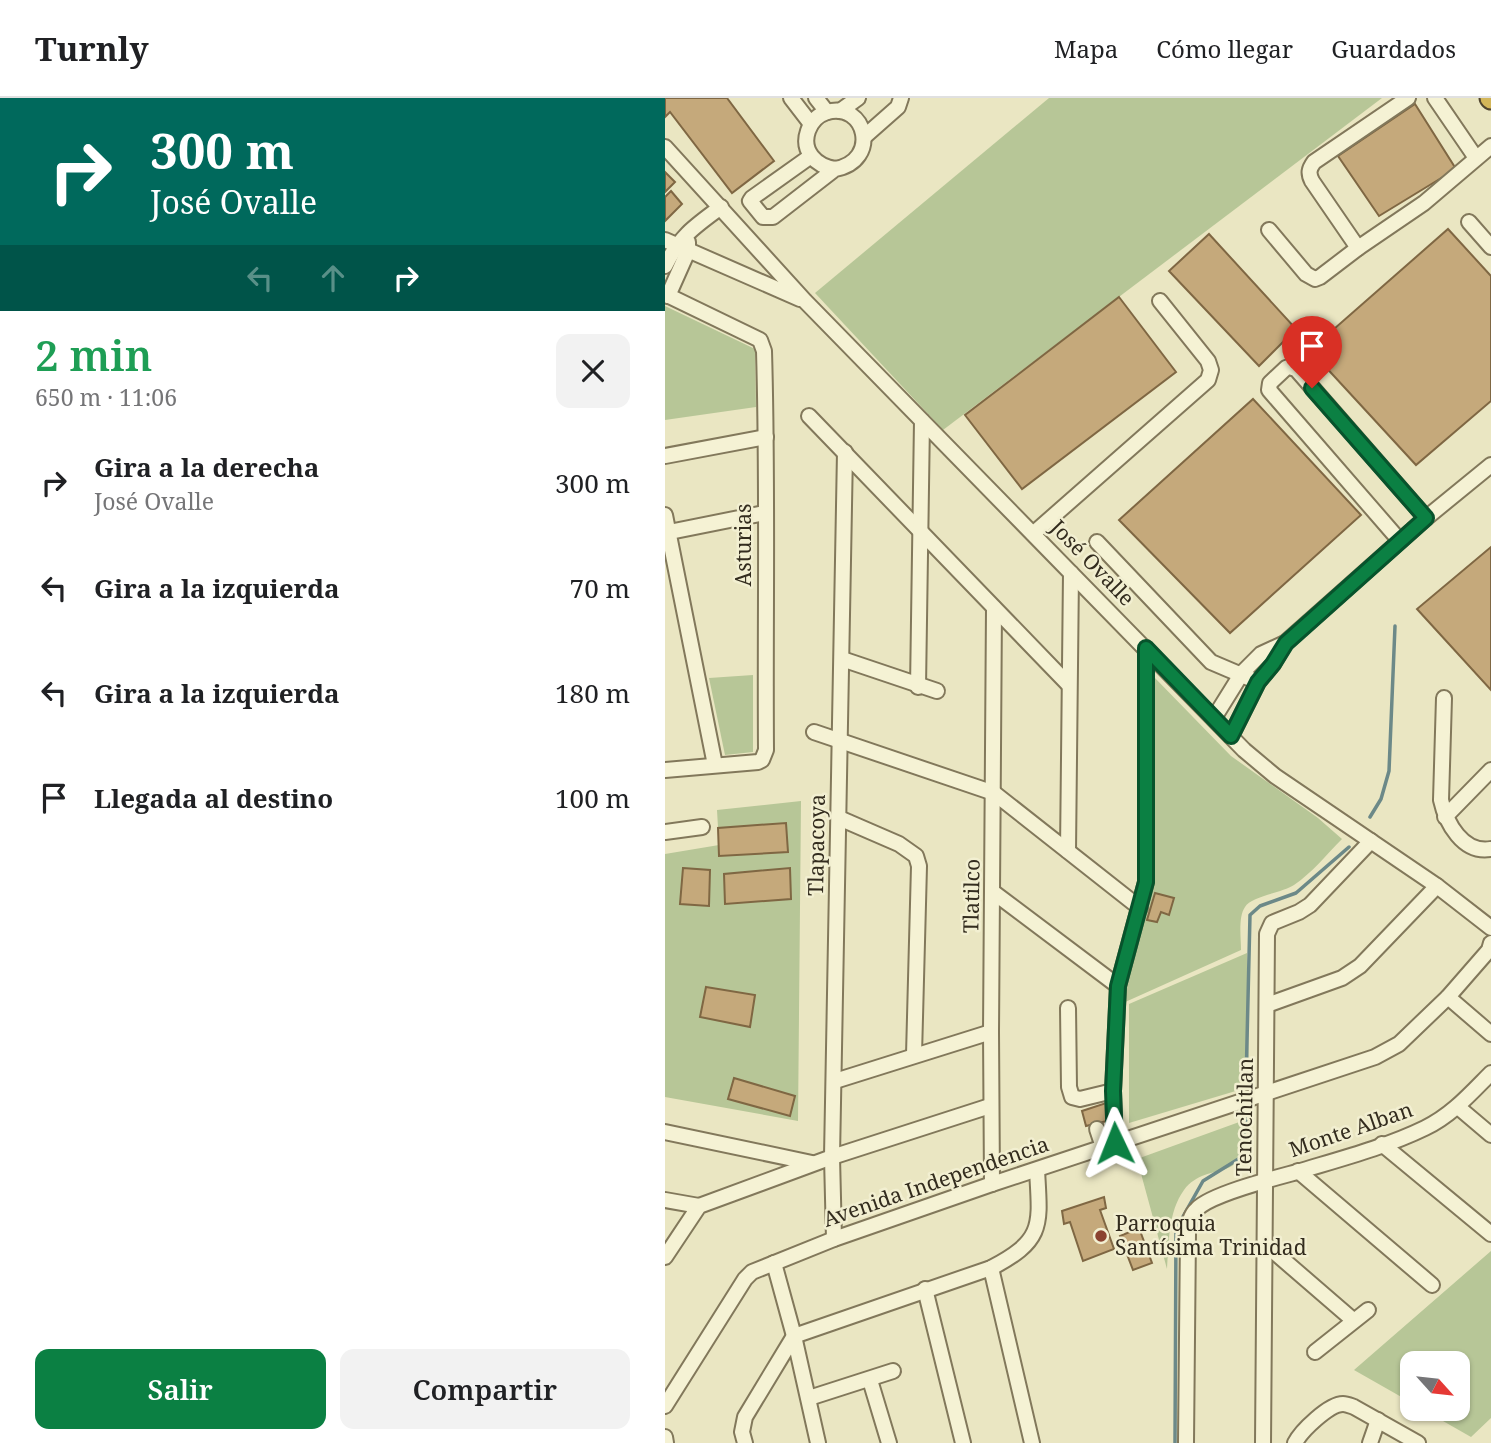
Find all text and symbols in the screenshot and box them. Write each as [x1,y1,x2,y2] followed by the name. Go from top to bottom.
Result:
[35,26,149,71] text: Turnly
[1054,32,1118,65] text: Mapa
[1156,32,1293,65] text: Cómo llegar
[1331,32,1456,65] text: Guardados
[150,117,294,183] text: 300 m
[35,126,126,217] icon: right
[150,180,317,223] text: José Ovalle
[241,259,279,297] icon: left
[314,259,352,297] icon: ahead
[387,259,425,297] icon: right
[1282,316,1342,388] pin
[35,326,152,383] text: 2 min
[1293,327,1331,365] icon: arrive
[556,334,630,408] button: close
[35,381,177,413] text: 650 m · 11:06
[94,449,319,485] text: Gira a la derecha
[35,464,73,502] icon: right
[555,465,630,501] text: 300 m
[94,485,214,517] text: José Ovalle
[729,504,757,586] street label: Asturias
[1044,512,1141,611] street label: José Ovalle
[35,569,73,607] icon: left
[94,570,340,606] text: Gira a la izquierda
[570,570,630,606] text: 70 m
[35,674,73,712] icon: left
[94,675,340,711] text: Gira a la izquierda
[555,675,630,711] text: 180 m
[35,779,73,817] icon: arrive
[94,780,333,816] text: Llegada al destino
[555,780,630,816] text: 100 m
[801,794,831,896] street label: Tlapacoya
[956,859,986,933] street label: Tlatilco
[1229,1058,1259,1176] street label: Tenochitlan
[1285,1095,1416,1163] street label: Monte Alban
[1078,1106,1152,1180] position arrow
[819,1129,1052,1233] street label: Avenida Independencia
[1115,1209,1307,1261] place label: Parroquia Santísima Trinidad
[1093,1228,1109,1244] marker: Parroquia Santísima Trinidad
[35,1349,326,1429] button: Salir
[340,1349,630,1429] button: Compartir
[1400,1351,1470,1421] north arrow
[1400,1351,1470,1421] map controls

